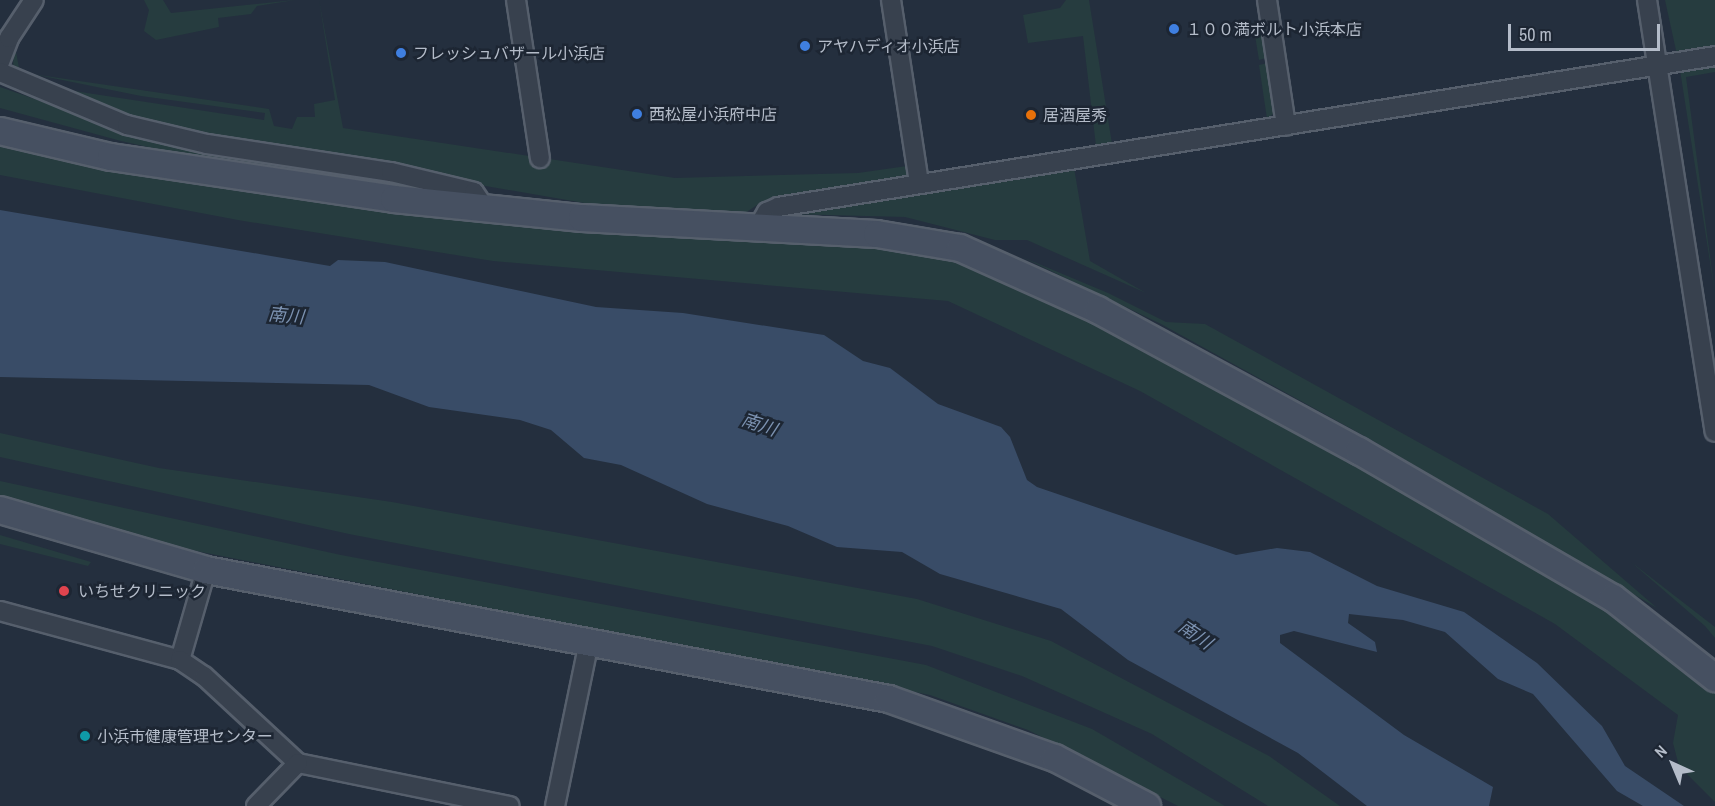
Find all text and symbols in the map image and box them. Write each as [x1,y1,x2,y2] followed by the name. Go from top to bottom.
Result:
[1511,12,1662,50] scale bar
[1186,19,1362,39] place label: １００満ボルト小浜本店
[1167,22,1181,36] marker: １００満ボルト小浜本店
[1519,22,1552,47] text: 50 m
[817,36,961,56] place label: アヤハディオ小浜店
[798,39,812,53] marker: アヤハディオ小浜店
[413,43,605,63] place label: フレッシュバザール小浜店
[394,46,408,60] marker: フレッシュバザール小浜店
[649,104,777,124] place label: 西松屋小浜府中店
[1043,105,1107,125] place label: 居酒屋秀
[630,107,644,121] marker: 西松屋小浜府中店
[1024,108,1038,122] marker: 居酒屋秀
[267,304,305,328] water label: 南川
[738,409,780,441] water label: 南川
[78,581,206,601] place label: いちせクリニック
[55,582,73,600] marker: いちせクリニック
[1174,616,1216,654] water label: 南川
[97,726,273,746] place label: 小浜市健康管理センター
[78,729,92,743] marker: 小浜市健康管理センター
[1643,734,1703,794] north arrow
[1649,740,1672,762] text: N

